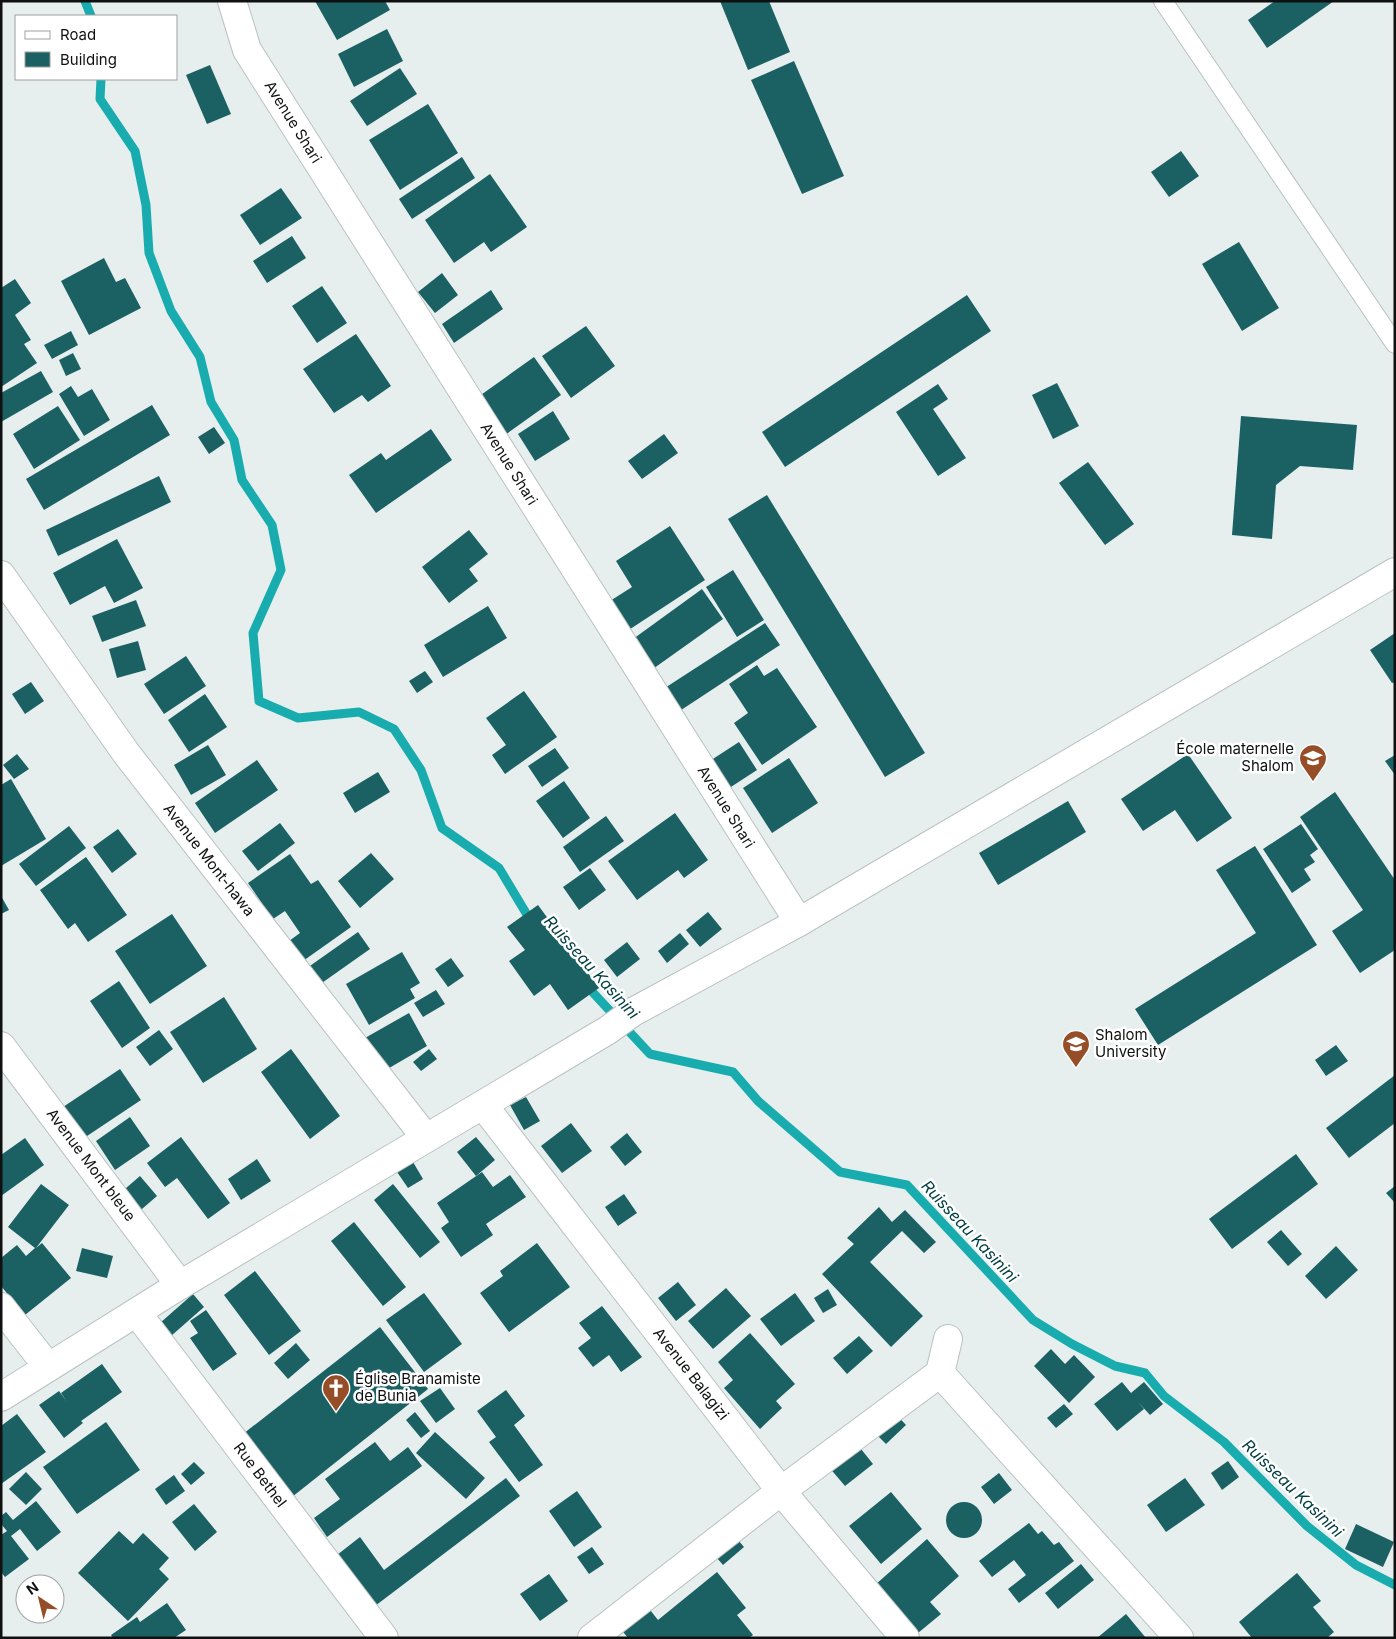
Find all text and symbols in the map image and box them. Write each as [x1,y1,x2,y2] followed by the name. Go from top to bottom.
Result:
[15,15,178,80] legend
[60,25,96,44] text: Road
[60,50,117,69] text: Building
[261,77,326,166] street label: Avenue Shari
[477,419,542,508] street label: Avenue Shari
[1176,739,1294,775] place label: École maternelle Shalom
[1298,743,1328,782] school or university icon: École maternelle Shalom
[694,762,759,851] street label: Avenue Shari
[159,800,259,920] street label: Avenue Mont-hawa
[540,911,644,1024] water label: Ruisseau Kasinini
[1095,1025,1167,1061] place label: Shalom University
[1061,1029,1091,1068] school or university icon: Shalom University
[43,1104,140,1225] street label: Avenue Mont bleue
[918,1176,1023,1287] water label: Ruisseau Kasinini
[649,1324,733,1424] street label: Avenue Balagizi
[355,1369,481,1405] place label: Église Branamiste de Bunia
[321,1373,351,1412] church icon: Église Branamiste de Bunia
[1238,1435,1348,1542] water label: Ruisseau Kasinini
[230,1439,291,1511] street label: Rue Bethel
[15,1574,65,1624] north arrow
[23,1578,42,1598] text: N

